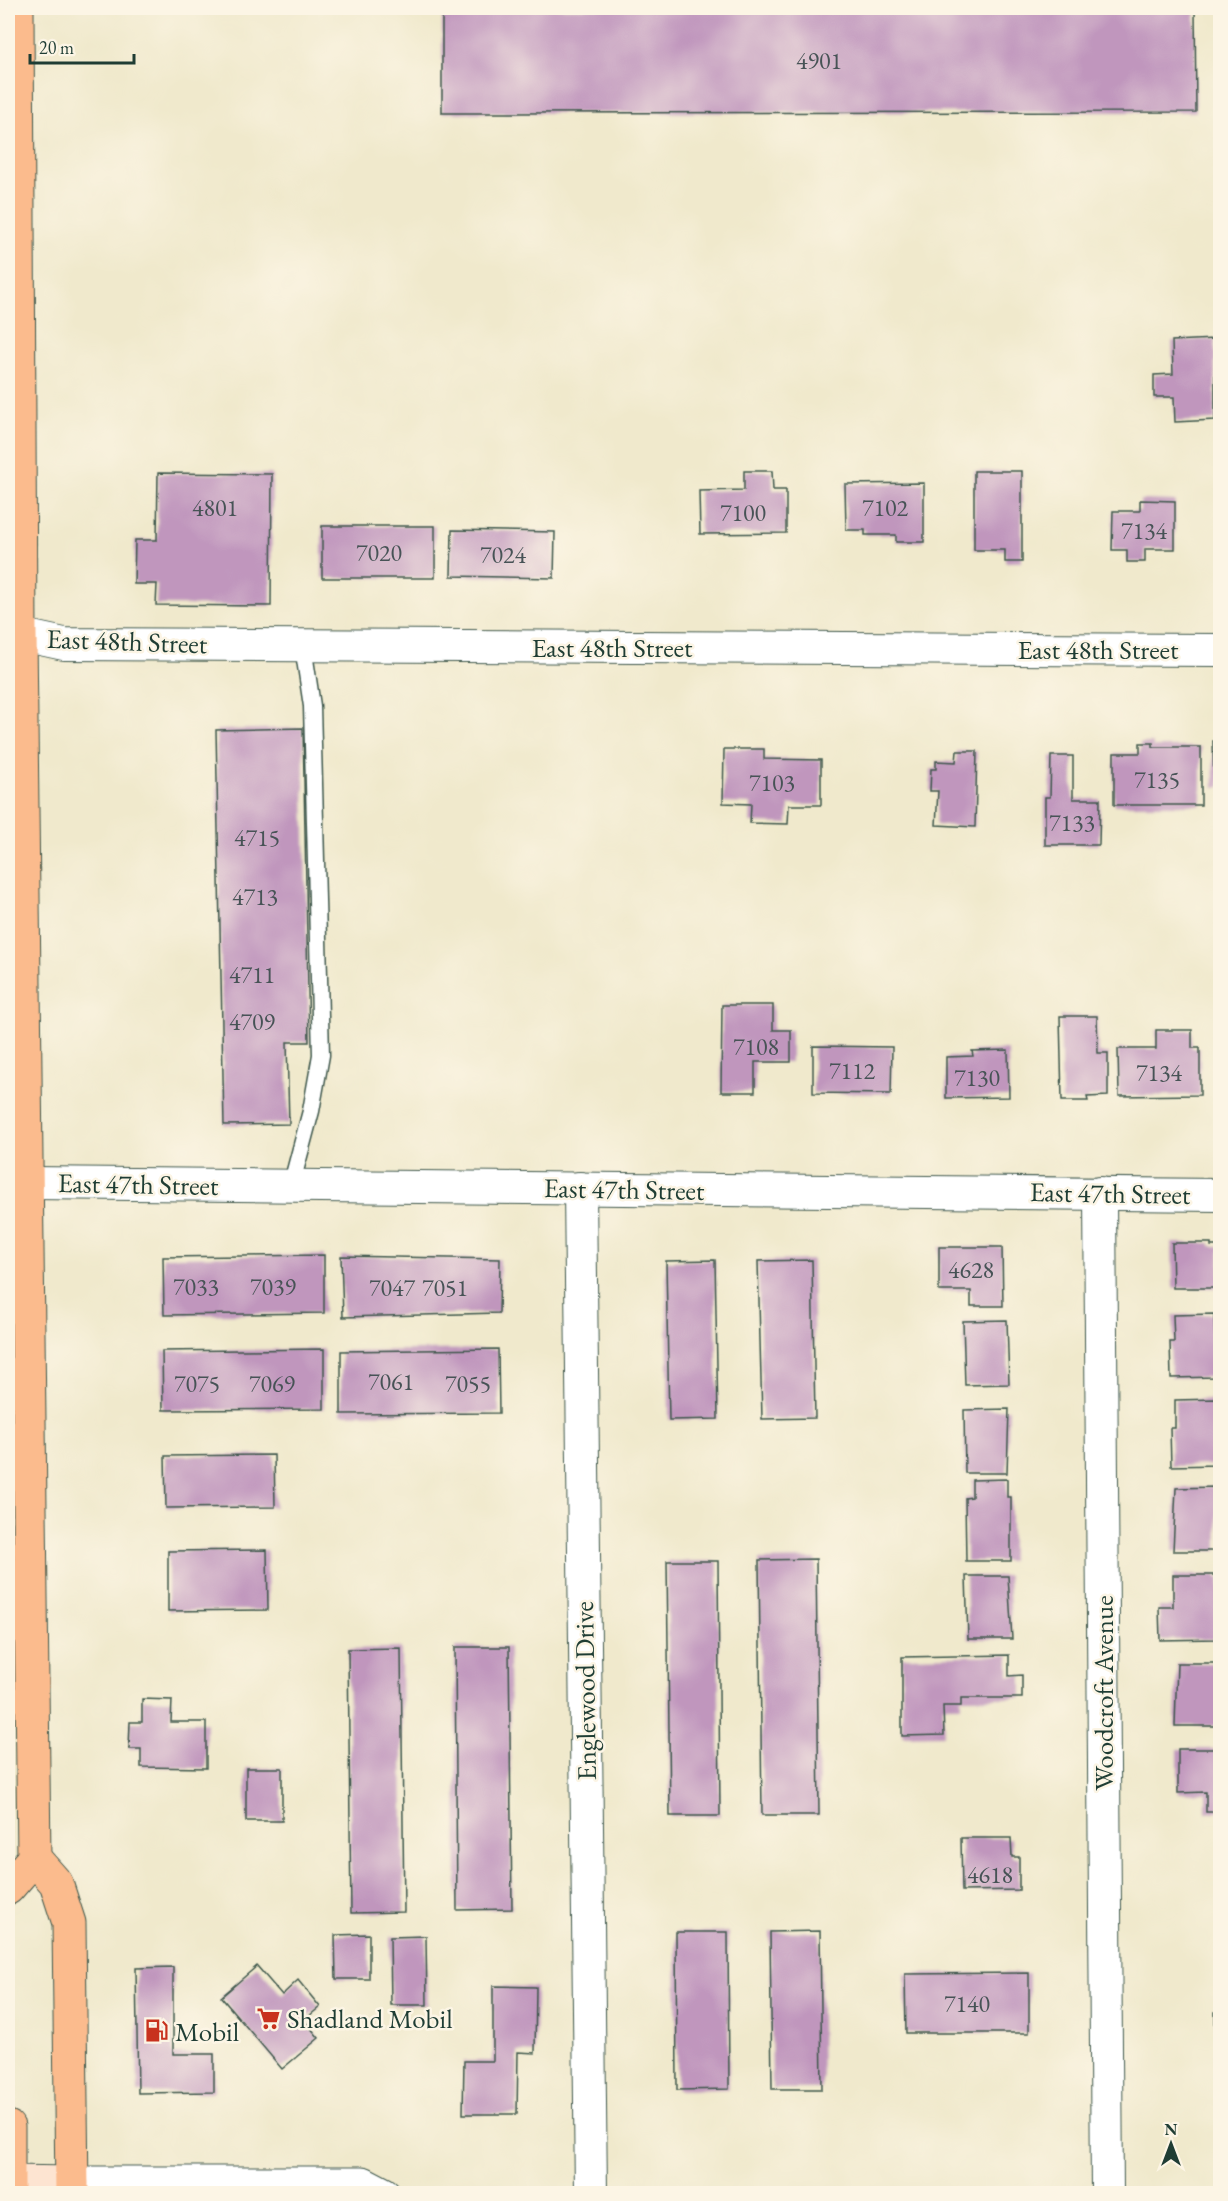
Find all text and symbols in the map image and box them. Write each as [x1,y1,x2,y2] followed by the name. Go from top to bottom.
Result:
[30,27,134,65] scale bar
[39,36,74,59] text: 20 m
[796,45,842,76] house number: 4901
[192,492,238,523] house number: 4801
[862,492,909,523] house number: 7102
[720,497,766,528] house number: 7100
[1121,515,1168,546] house number: 7134
[356,537,402,568] house number: 7020
[480,539,527,570] house number: 7024
[46,621,209,661] street label: East 48th Street
[532,630,693,665] street label: East 48th Street
[1018,632,1179,667] street label: East 48th Street
[1134,764,1180,795] house number: 7135
[749,767,795,798] house number: 7103
[1049,807,1095,838] house number: 7133
[234,822,280,853] house number: 4715
[232,881,278,912] house number: 4713
[229,959,275,990] house number: 4711
[229,1006,276,1037] house number: 4709
[733,1031,779,1062] house number: 7108
[829,1055,876,1086] house number: 7112
[1136,1057,1183,1088] house number: 7134
[954,1062,1000,1093] house number: 7130
[57,1165,219,1203] street label: East 47th Street
[543,1170,705,1208] street label: East 47th Street
[1029,1174,1191,1212] street label: East 47th Street
[948,1254,994,1285] house number: 4628
[173,1271,219,1302] house number: 7033
[250,1271,297,1302] house number: 7039
[369,1272,416,1303] house number: 7047
[422,1272,468,1303] house number: 7051
[368,1366,414,1397] house number: 7061
[174,1368,220,1399] house number: 7075
[249,1368,296,1399] house number: 7069
[445,1368,491,1399] house number: 7055
[1086,1595,1121,1791] street label: Woodcroft Avenue
[566,1601,604,1781] street label: Englewood Drive
[967,1859,1013,1890] house number: 4618
[944,1988,990,2019] house number: 7140
[287,2001,453,2036] place label: Shadland Mobil
[256,2005,282,2031] supermarket icon: Shadland Mobil
[175,2014,239,2049] place label: Mobil
[144,2018,170,2044] fuel station icon: Mobil
[1141,2114,1201,2174] north arrow
[1165,2119,1178,2140] text: N

